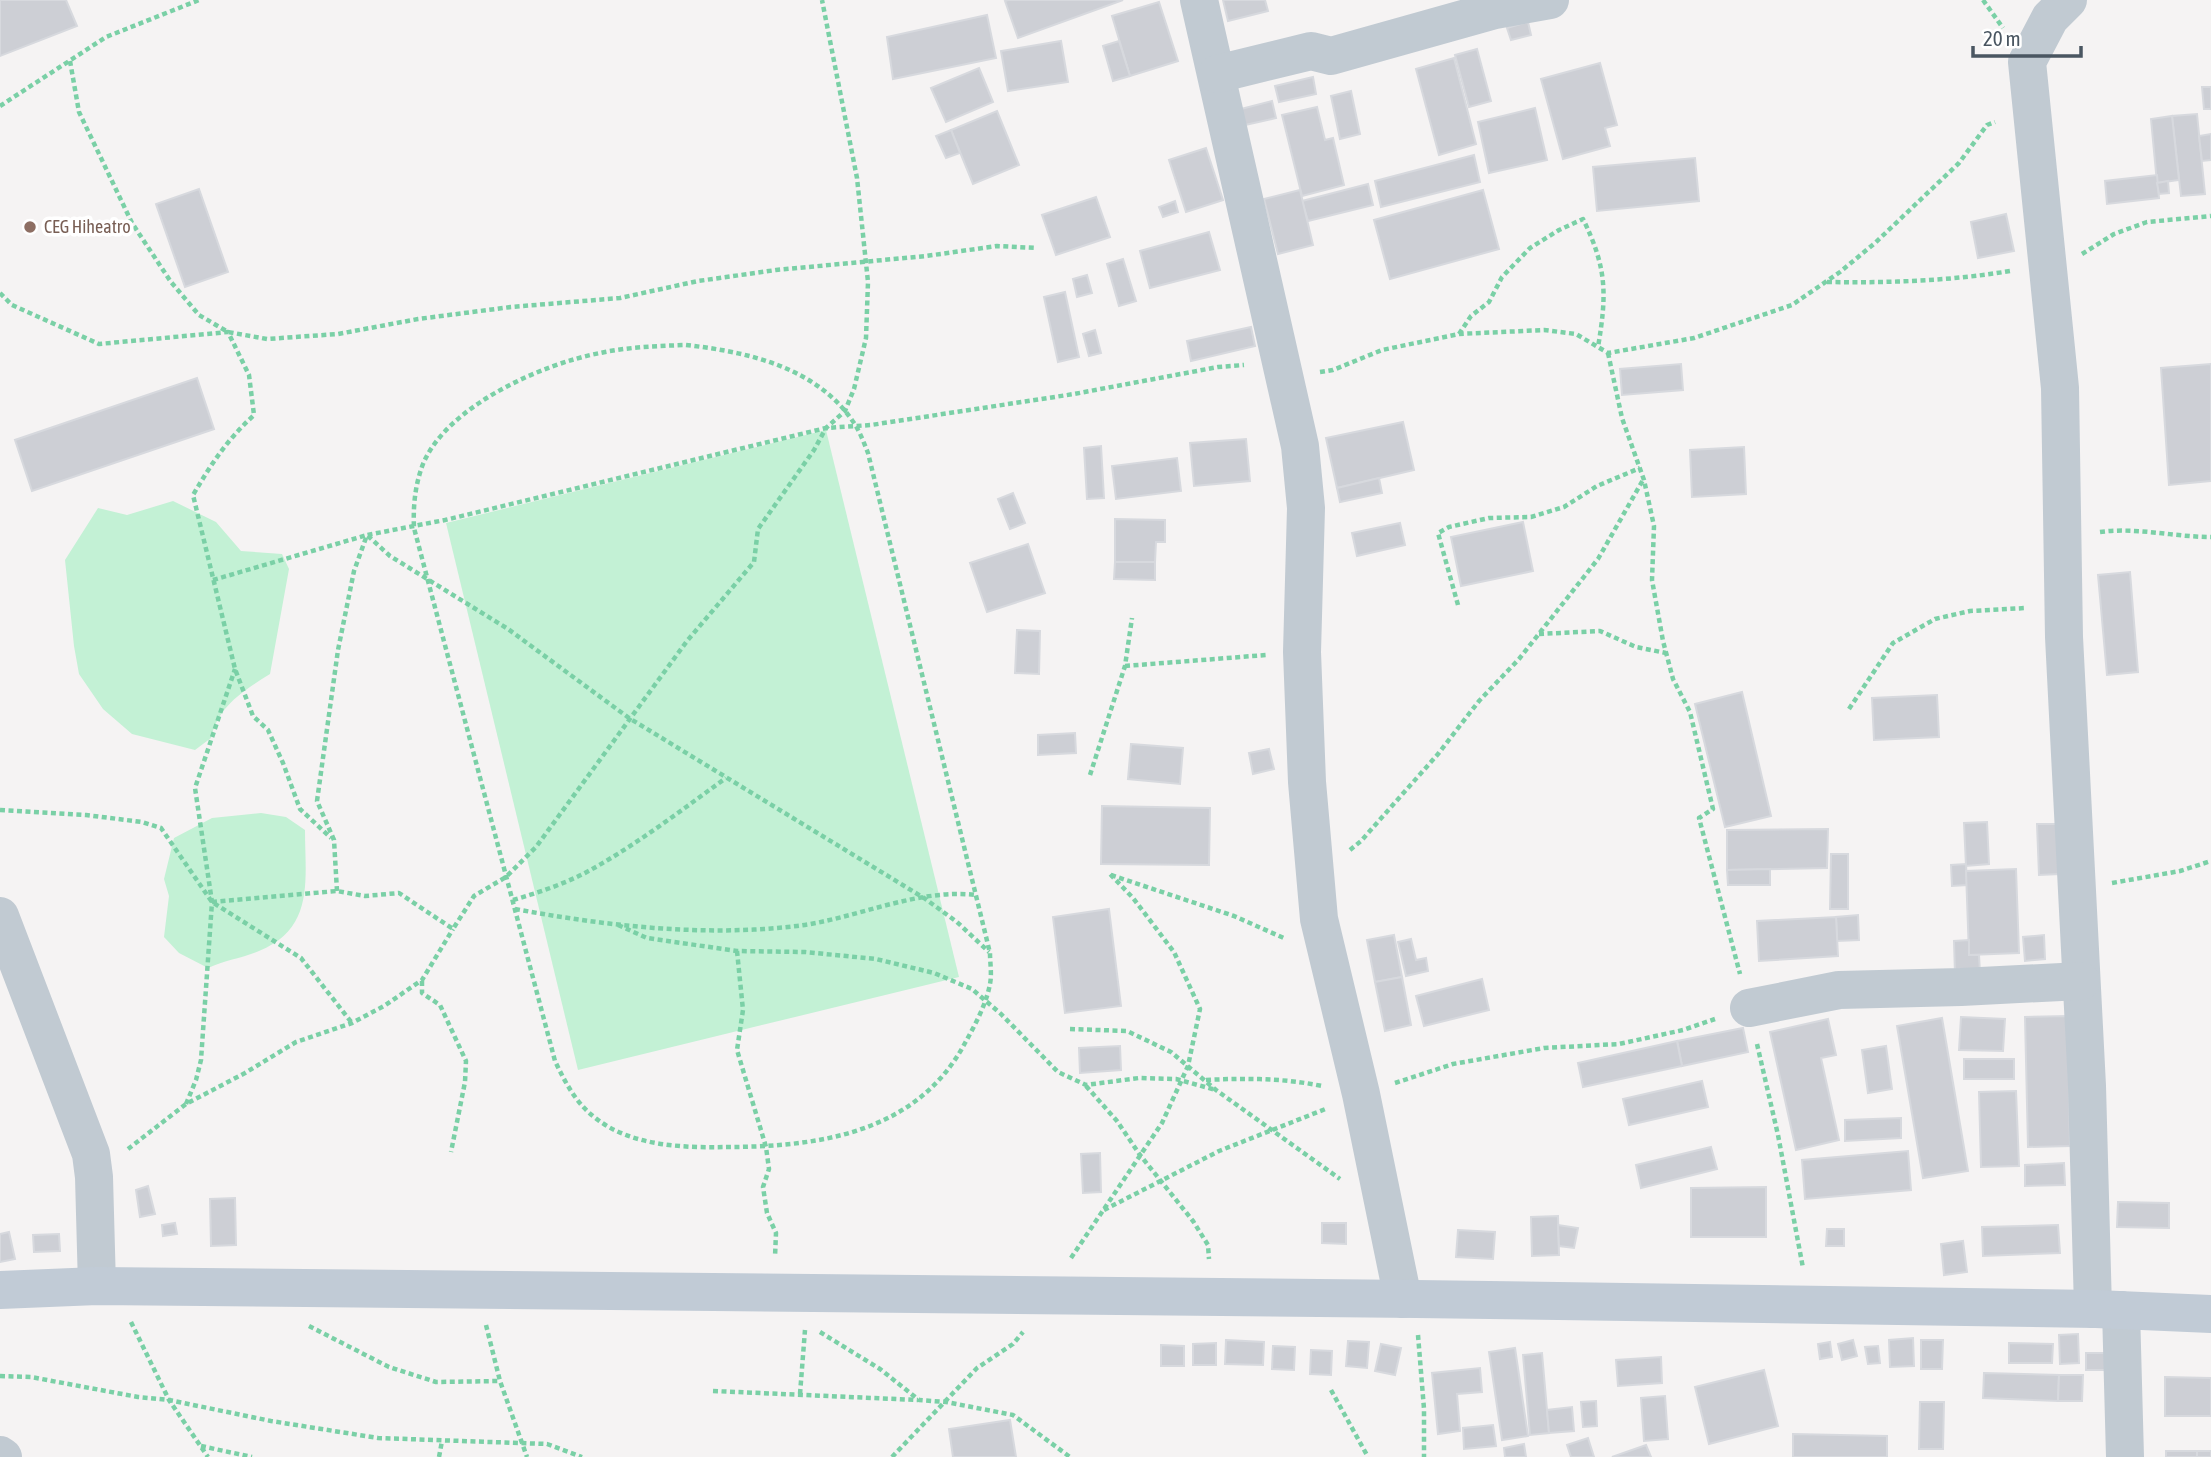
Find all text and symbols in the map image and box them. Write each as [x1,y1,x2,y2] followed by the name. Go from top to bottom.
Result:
[1973,14,2082,58] scale bar
[1983,26,2021,50] text: 20 m
[44,216,131,237] place label: CEG Hiheatro
[22,219,38,235] marker: CEG Hiheatro

